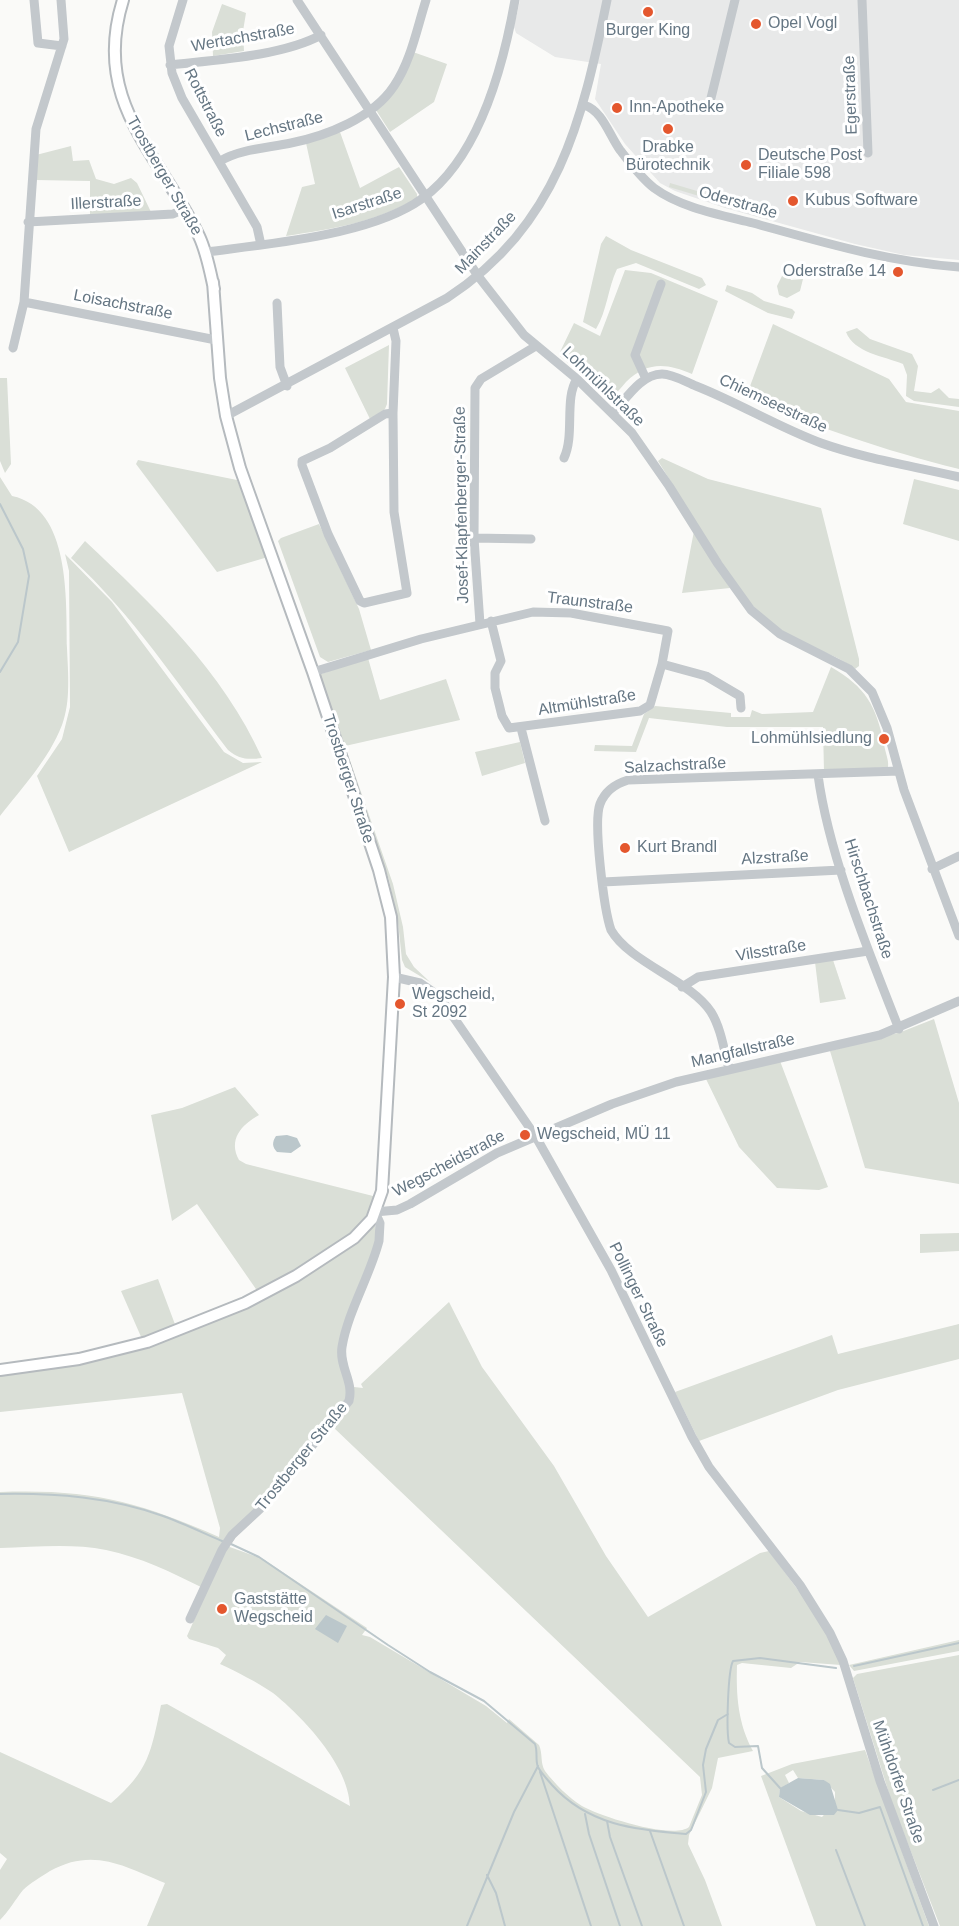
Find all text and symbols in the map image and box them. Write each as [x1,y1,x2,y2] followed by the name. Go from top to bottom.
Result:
[641,5,655,19] marker: Burger King
[768,14,837,34] place label: Opel Vogl
[749,17,763,31] marker: Opel Vogl
[190,19,296,57] street label: Wertachstraße
[606,21,690,41] place label: Burger King
[840,55,862,135] street label: Egerstraße
[179,65,231,141] street label: Rottstraße
[629,98,724,118] place label: Inn-Apotheke
[610,101,624,115] marker: Inn-Apotheke
[243,108,325,146] street label: Lechstraße
[122,113,206,239] street label: Trostberger Straße
[661,122,675,136] marker: Drabke Bürotechnik
[626,138,710,176] place label: Drabke Bürotechnik
[758,146,862,184] place label: Deutsche Post Filiale 598
[739,158,753,172] marker: Deutsche Post Filiale 598
[696,183,780,223] street label: Oderstraße
[330,184,404,224] street label: Isarstraße
[805,191,918,211] place label: Kubus Software
[70,192,142,214] street label: Illerstraße
[786,194,800,208] marker: Kubus Software
[451,208,521,278] street label: Mainstraße
[783,262,886,282] place label: Oderstraße 14
[891,265,905,279] marker: Oderstraße 14
[72,286,174,324] street label: Loisachstraße
[558,343,648,431] street label: Lohmühlstraße
[716,370,830,438] street label: Chiemseestraße
[451,406,473,604] street label: Josef-Klapfenberger-Straße
[546,588,634,618] street label: Traunstraße
[537,686,637,720] street label: Altmühlstraße
[318,712,378,846] street label: Trostberger Straße
[751,729,872,749] place label: Lohmühlsiedlung
[877,732,891,746] marker: Lohmühlsiedlung
[623,754,727,778] street label: Salzachstraße
[839,836,897,962] street label: Hirschbachstraße
[637,838,717,858] place label: Kurt Brandl
[618,841,632,855] marker: Kurt Brandl
[741,847,809,869] street label: Alzstraße
[735,936,807,966] street label: Vilsstraße
[412,985,495,1023] place label: Wegscheid, St 2092
[393,997,407,1011] marker: Wegscheid, St 2092
[689,1030,797,1072] street label: Mangfallstraße
[537,1125,671,1145] place label: Wegscheid, MÜ 11
[390,1126,508,1202] street label: Wegscheidstraße
[518,1128,532,1142] marker: Wegscheid, MÜ 11
[604,1239,672,1351] street label: Pollinger Straße
[252,1399,352,1515] street label: Trostberger Straße
[234,1590,313,1628] place label: Gaststätte Wegscheid
[215,1602,229,1616] marker: Gaststätte Wegscheid
[868,1718,928,1846] street label: Mühldorfer Straße

